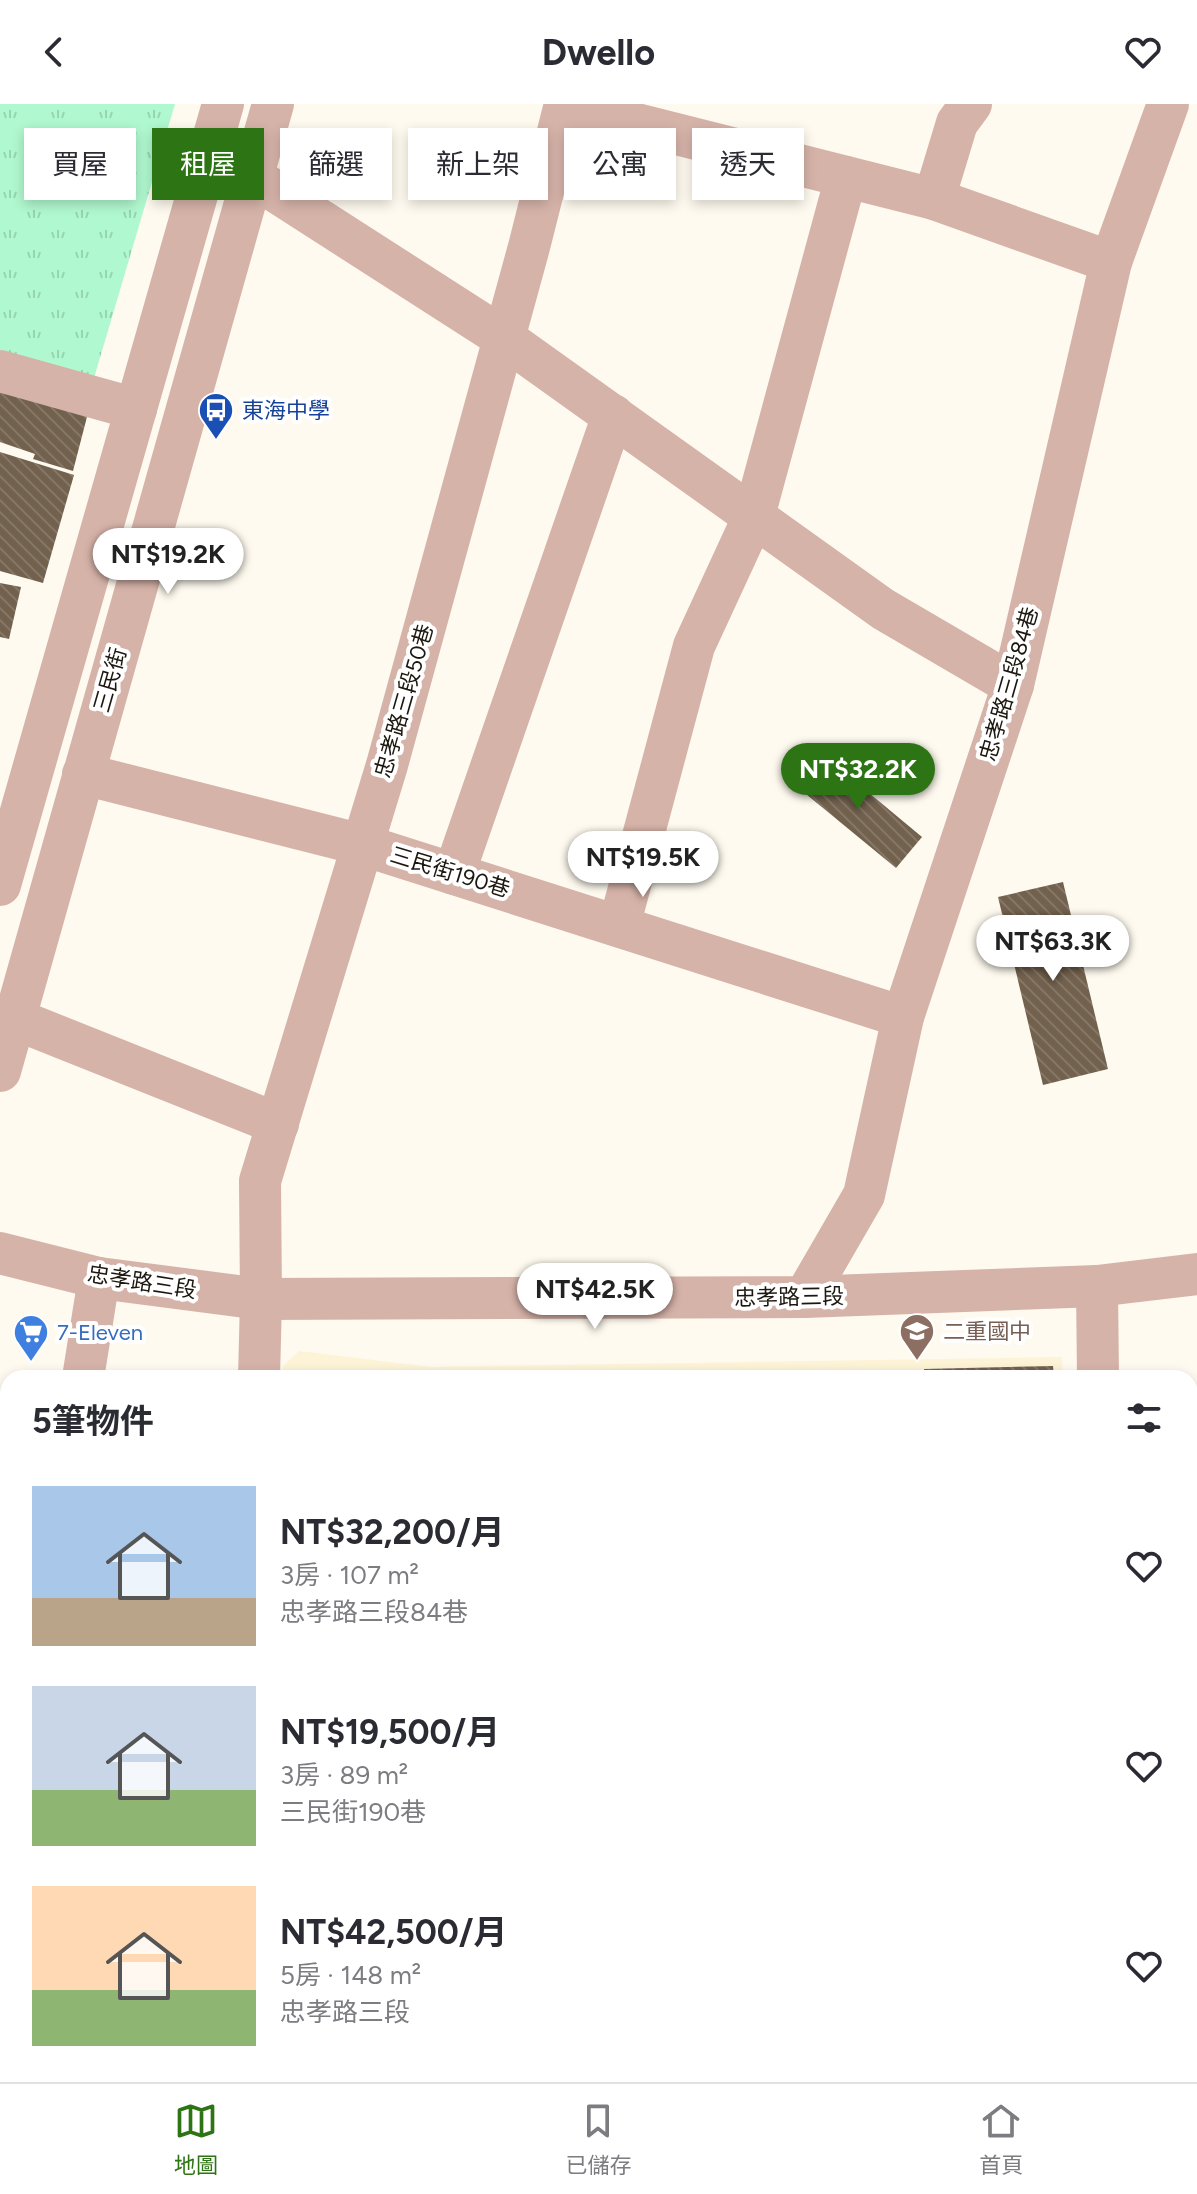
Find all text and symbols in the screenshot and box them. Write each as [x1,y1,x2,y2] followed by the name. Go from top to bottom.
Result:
[32,30,76,74] icon: back
[1121,30,1165,74] icon: heart
[542,31,655,74] text: Dwello
[24,128,136,200] chip: 買屋
[152,128,264,200] chip: 租屋
[280,128,392,200] chip: 篩選
[408,128,548,200] chip: 新上架
[564,128,676,200] chip: 公寓
[692,128,804,200] chip: 透天
[197,391,235,441] bus stop icon: 東海中學
[242,397,330,424] place label: 東海中學
[85,528,251,596] pin: NT$19.2K
[111,538,225,570] text: NT$19.2K
[974,604,1044,764] street label: 忠孝路三段84巷
[369,621,439,781] street label: 忠孝路三段50巷
[88,645,132,715] street label: 三民街
[775,743,941,811] pin: NT$32.2K
[799,753,917,785] text: NT$32.2K
[560,831,726,899] pin: NT$19.5K
[387,841,513,903] street label: 三民街190巷
[586,841,700,873] text: NT$19.5K
[970,915,1136,983] pin: NT$63.3K
[994,925,1112,957] text: NT$63.3K
[86,1260,198,1304] street label: 忠孝路三段
[512,1263,678,1331] pin: NT$42.5K
[535,1273,655,1305] text: NT$42.5K
[734,1283,844,1311] street label: 忠孝路三段
[898,1312,936,1362] school or university icon: 二重國中
[12,1313,50,1363] supermarket icon: 7-Eleven
[943,1318,1031,1345] place label: 二重國中
[57,1319,143,1346] place label: 7-Eleven
[1122,1396,1166,1440] icon: filters
[32,1401,154,1442] text: 5筆物件
[280,1512,505,1553] text: NT$32,200/月
[96,1518,192,1614] icon: home
[1122,1544,1166,1588] icon: heart
[280,1559,419,1591] text: 3房 · 107 m²
[280,1596,468,1628] text: 忠孝路三段84巷
[280,1712,500,1753] text: NT$19,500/月
[96,1718,192,1814] icon: home
[1122,1744,1166,1788] icon: heart
[280,1759,408,1791] text: 3房 · 89 m²
[280,1796,426,1828] text: 三民街190巷
[280,1912,507,1953] text: NT$42,500/月
[96,1918,192,2014] icon: home
[1122,1944,1166,1988] icon: heart
[280,1959,421,1991] text: 5房 · 148 m²
[280,1996,410,2028] text: 忠孝路三段
[174,2099,218,2179] tab: 地圖
[565,2099,631,2179] tab: 已儲存
[979,2099,1023,2179] tab: 首頁

